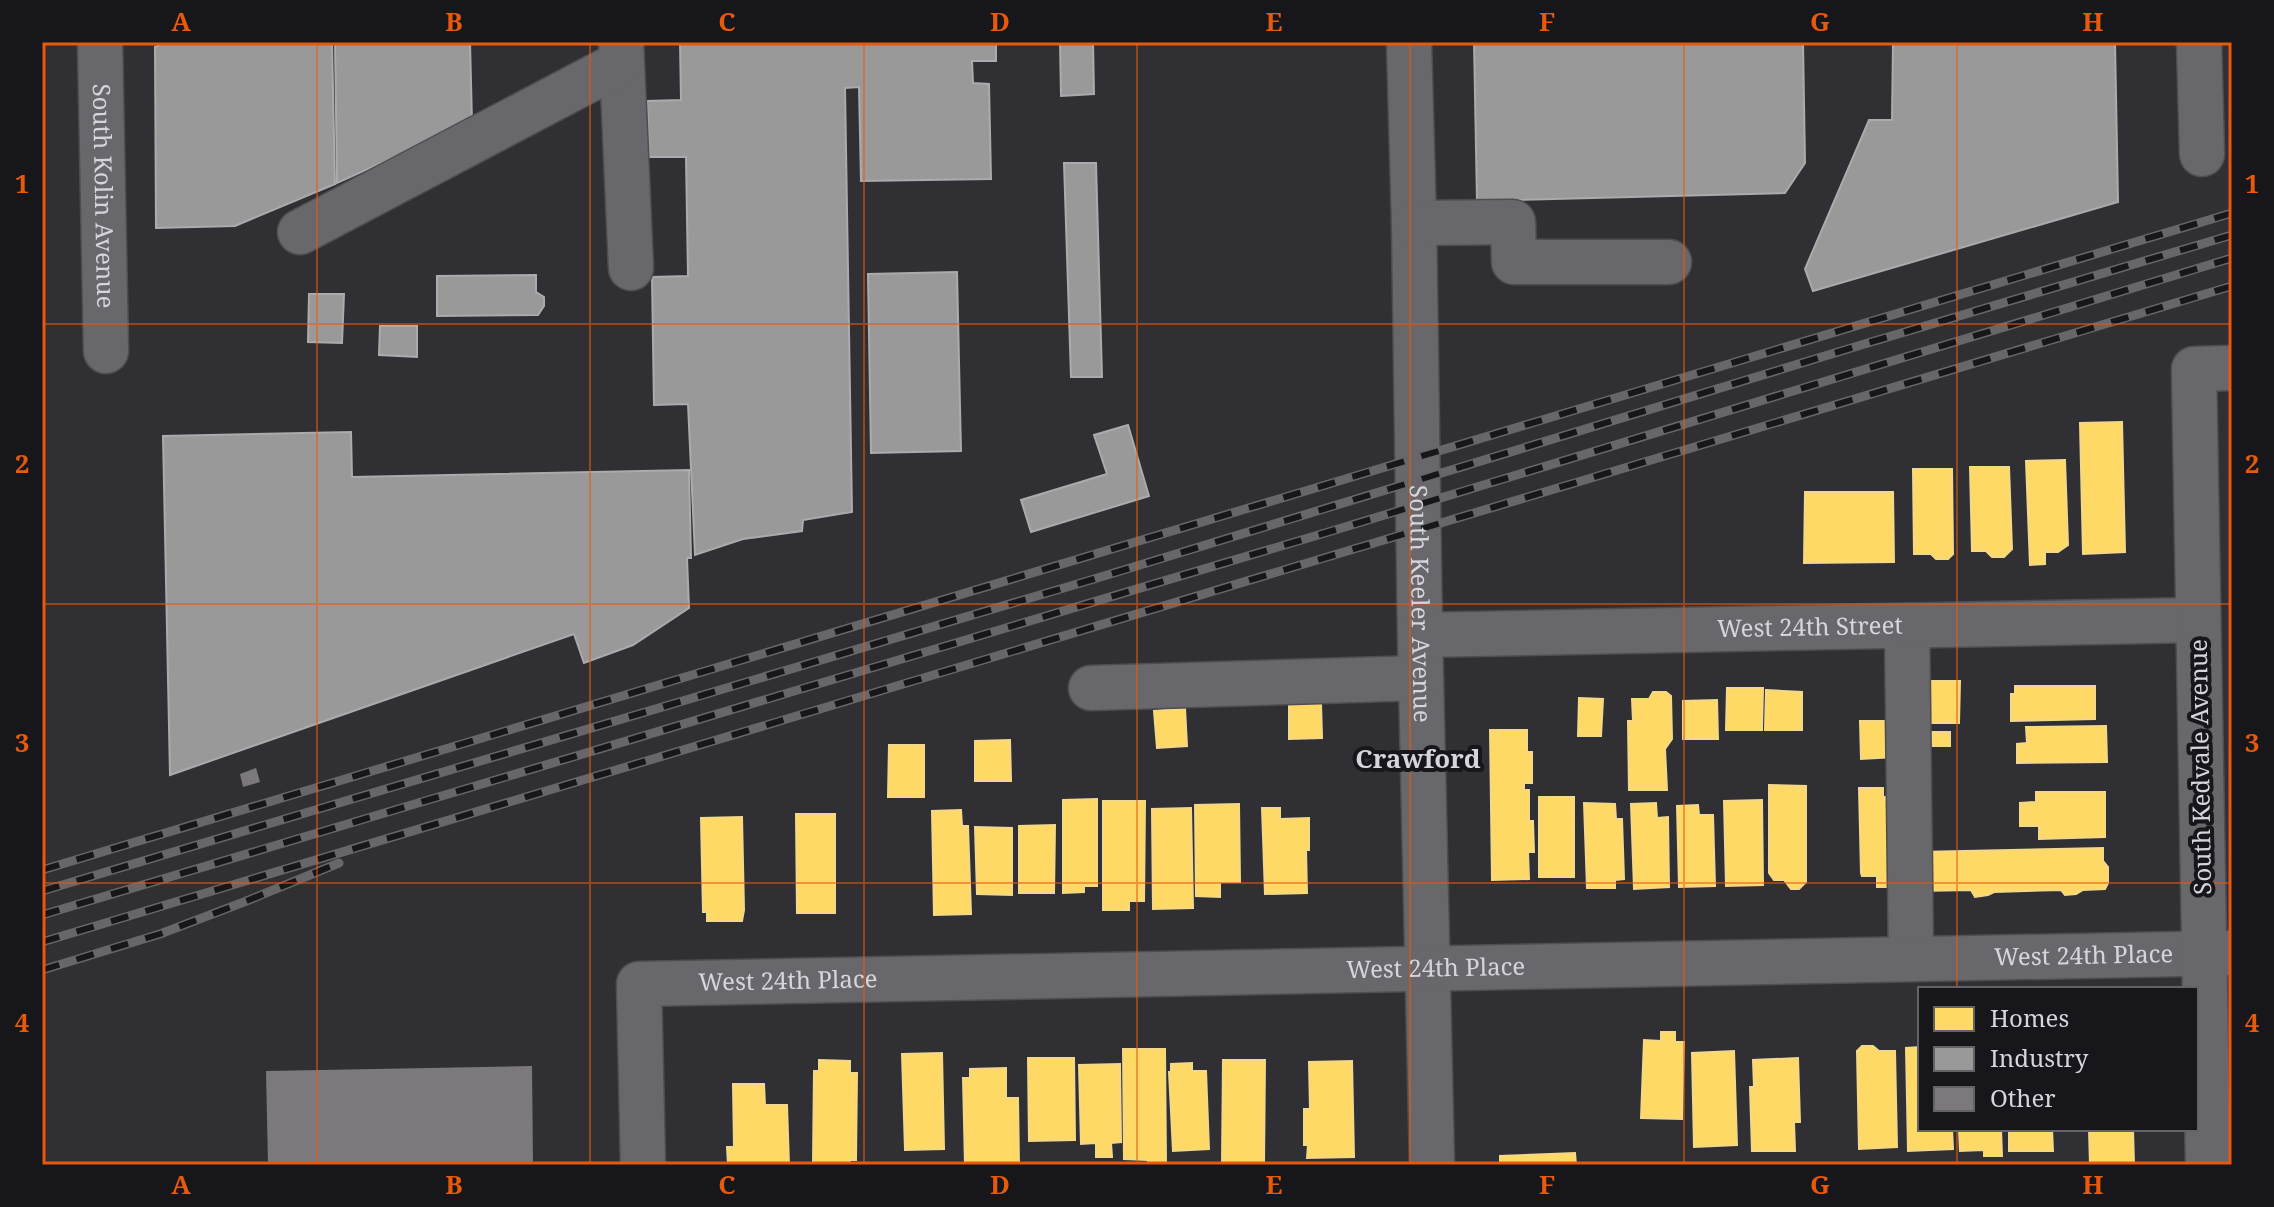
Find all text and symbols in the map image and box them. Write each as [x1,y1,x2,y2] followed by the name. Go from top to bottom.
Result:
[171,3,191,39] text: A
[445,3,463,39] text: B
[718,3,736,39] text: C
[990,3,1010,39] text: D
[1266,3,1283,39] text: E
[1539,3,1555,39] text: F
[1810,3,1830,39] text: G
[2082,3,2104,39] text: H
[86,83,123,309] street label: South Kolin Avenue
[15,165,29,201] text: 1
[2245,165,2259,201] text: 1
[15,445,29,481] text: 2
[2245,445,2259,481] text: 2
[1403,485,1440,723] street label: South Keeler Avenue
[1717,608,1903,644] street label: West 24th Street
[2181,639,2218,895] street label: South Kedvale Avenue
[15,724,29,760] text: 3
[2245,724,2259,760] text: 3
[1355,740,1481,776] district label: Crawford
[1994,936,2173,973] street label: West 24th Place
[1346,949,1526,985] street label: West 24th Place
[698,961,878,998] street label: West 24th Place
[1918,987,2198,1131] legend
[1990,1001,2069,1034] text: Homes
[15,1004,30,1040] text: 4
[2245,1004,2260,1040] text: 4
[1990,1041,2089,1074] text: Industry
[1990,1081,2056,1114] text: Other
[171,1166,191,1202] text: A
[445,1166,463,1202] text: B
[718,1166,736,1202] text: C
[990,1166,1010,1202] text: D
[1266,1166,1283,1202] text: E
[1539,1166,1555,1202] text: F
[1810,1166,1830,1202] text: G
[2082,1166,2104,1202] text: H

